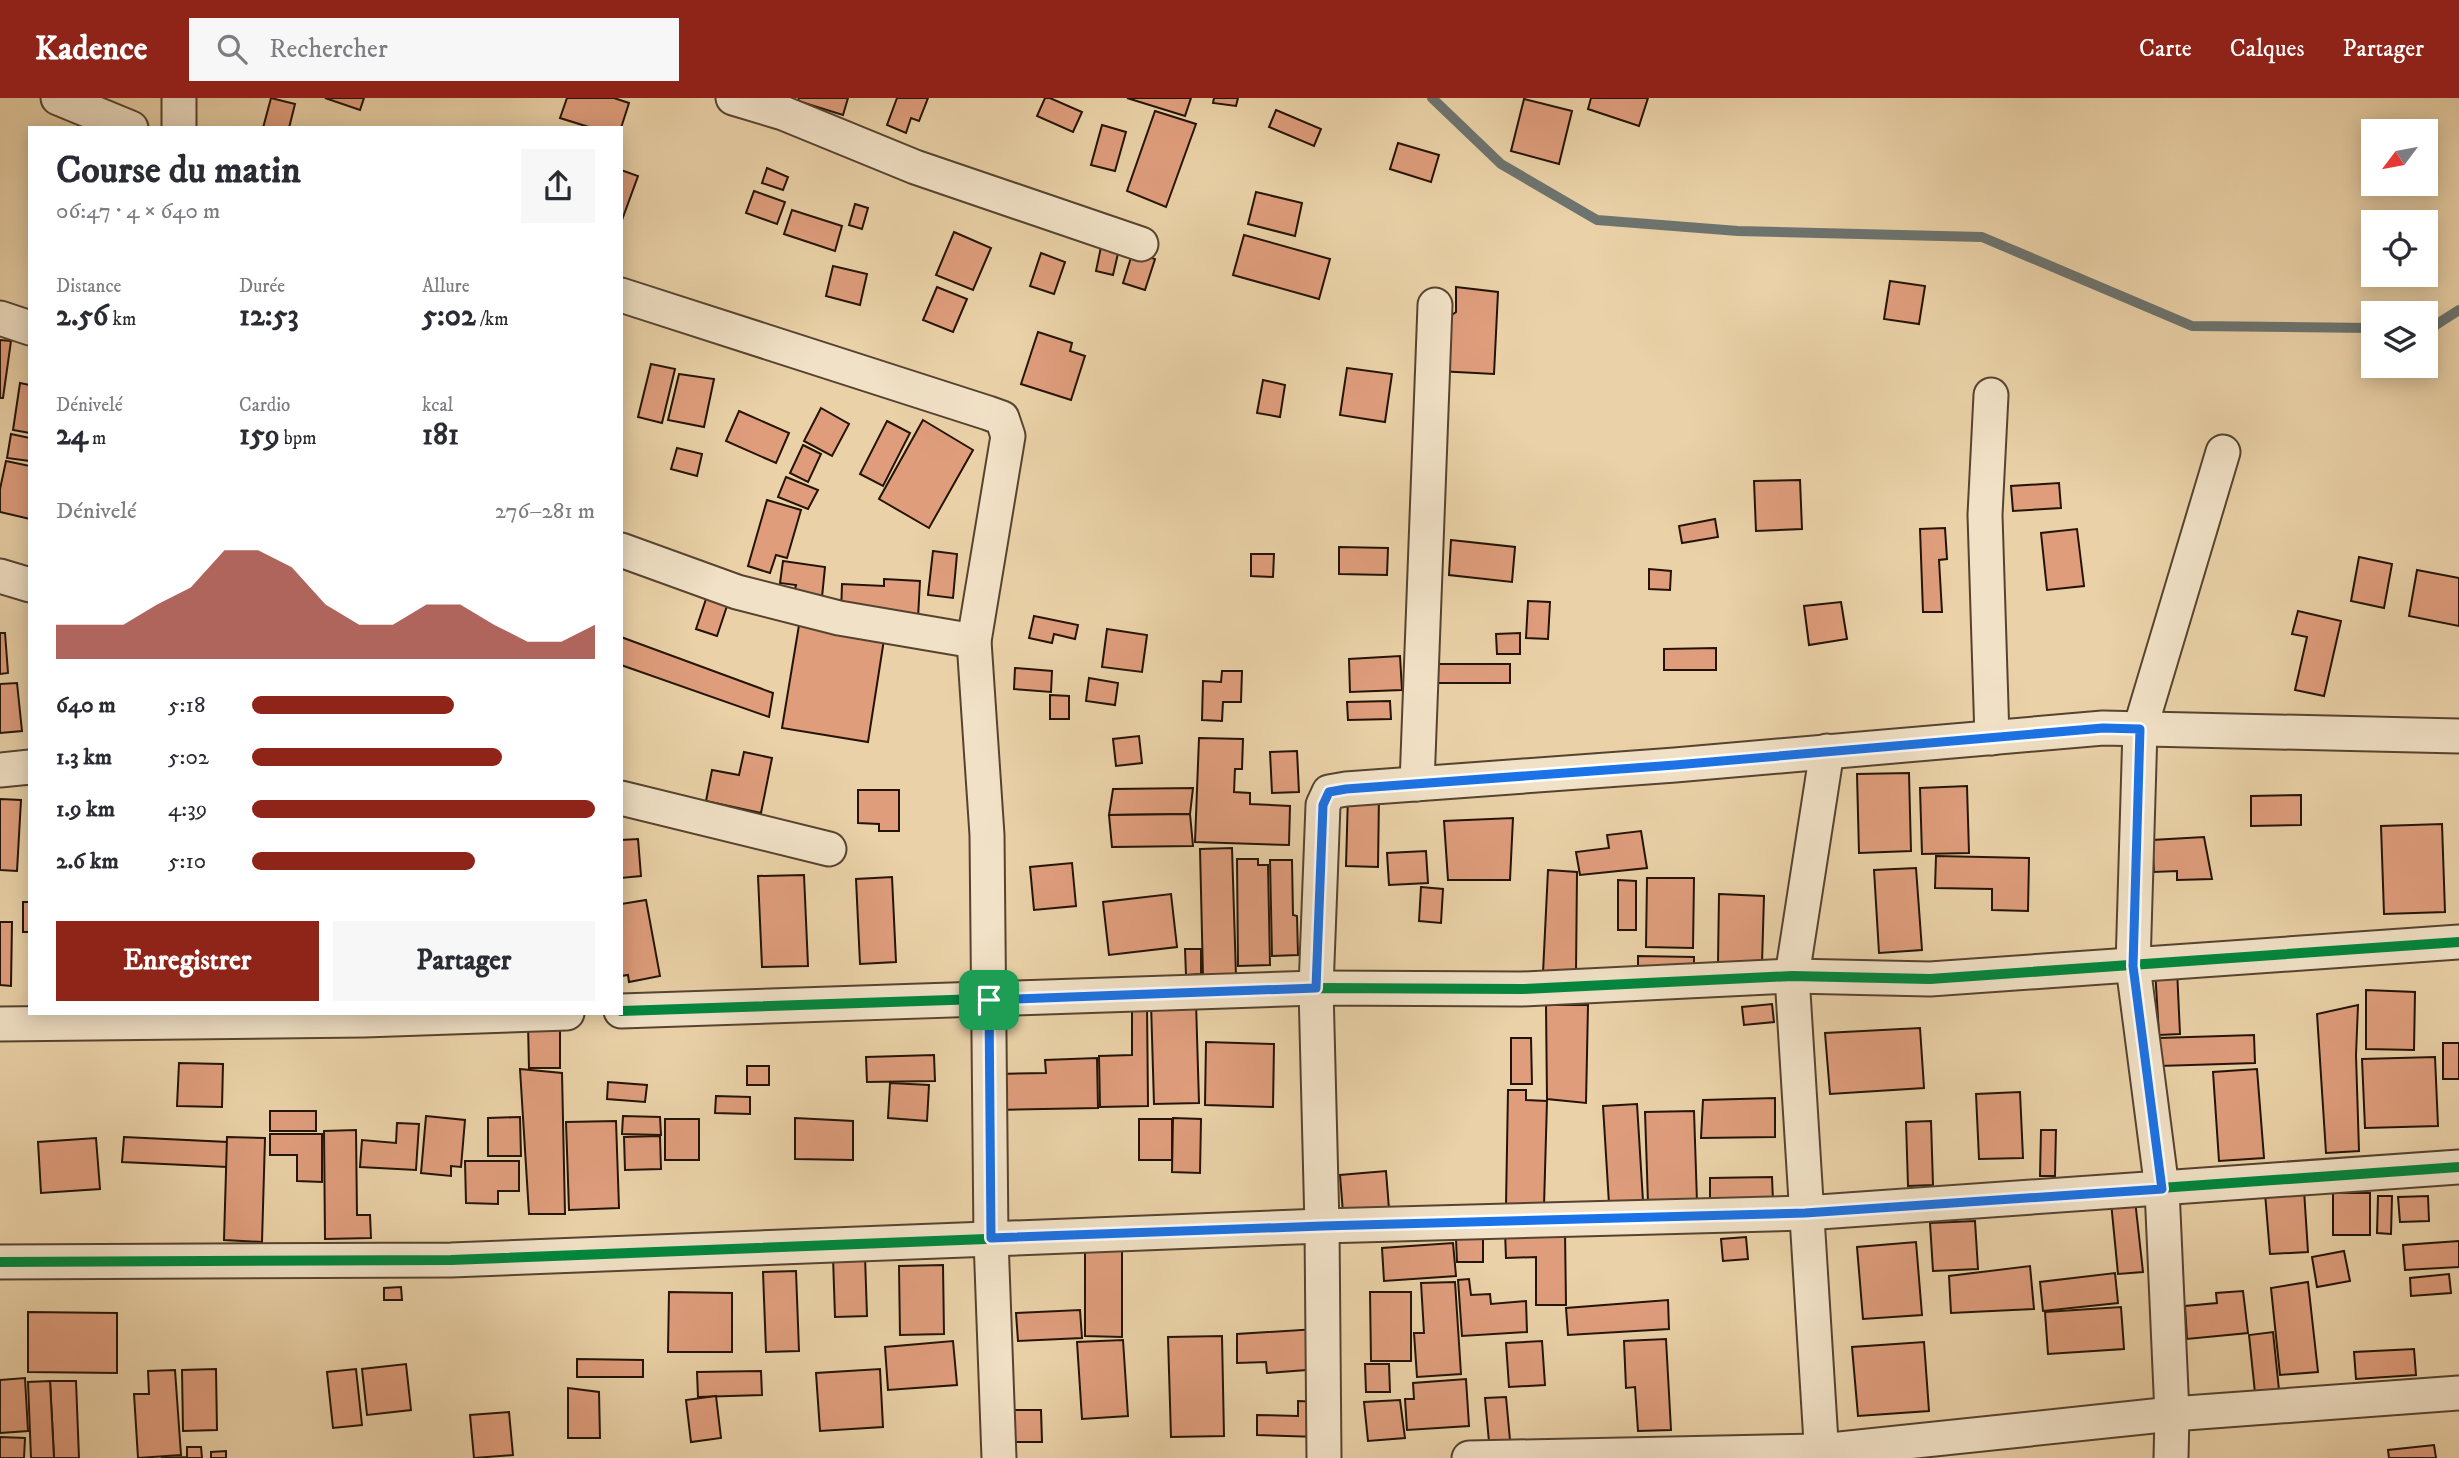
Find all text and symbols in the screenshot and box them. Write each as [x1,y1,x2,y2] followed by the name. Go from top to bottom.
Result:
[189,18,679,81] search box
[35,29,147,70] text: Kadence
[213,30,251,68] icon: search
[269,33,388,66] text: Rechercher
[2139,34,2192,64] text: Carte
[2230,34,2305,64] text: Calques
[2343,34,2424,64] text: Partager
[2361,119,2438,196] north arrow
[2361,119,2438,378] map controls
[56,147,301,195] text: Course du matin
[521,149,595,223] button: share
[56,197,220,226] text: 06:47 · 4 × 640 m
[2361,210,2438,287] button: locate
[56,275,121,298] text: Distance
[239,275,285,298] text: Durée
[422,275,470,298] text: Allure
[56,298,108,335] text: 2.56
[239,298,299,335] text: 12:53
[422,298,476,335] text: 5:02
[2361,301,2438,378] button: layers
[108,308,136,331] text: km
[476,308,509,331] text: /km
[56,394,123,417] text: Dénivelé
[239,394,290,417] text: Cardio
[422,394,453,417] text: kcal
[56,417,88,454] text: 24
[239,417,280,454] text: 159
[422,417,459,454] text: 181
[88,427,106,450] text: m
[280,427,317,450] text: bpm
[56,497,137,526] text: Dénivelé
[495,497,595,526] text: 276–281 m
[56,691,116,720] text: 640 m
[168,691,205,720] text: 5:18
[56,743,112,772] text: 1.3 km
[168,743,209,772] text: 5:02
[56,795,115,824] text: 1.9 km
[168,795,207,824] text: 4:39
[56,847,119,876] text: 2.6 km
[168,847,206,876] text: 5:10
[56,921,319,1001] button: Enregistrer
[333,921,595,1001] button: Partager
[959,970,1019,1030] pin
[970,981,1008,1019] icon: arrive

